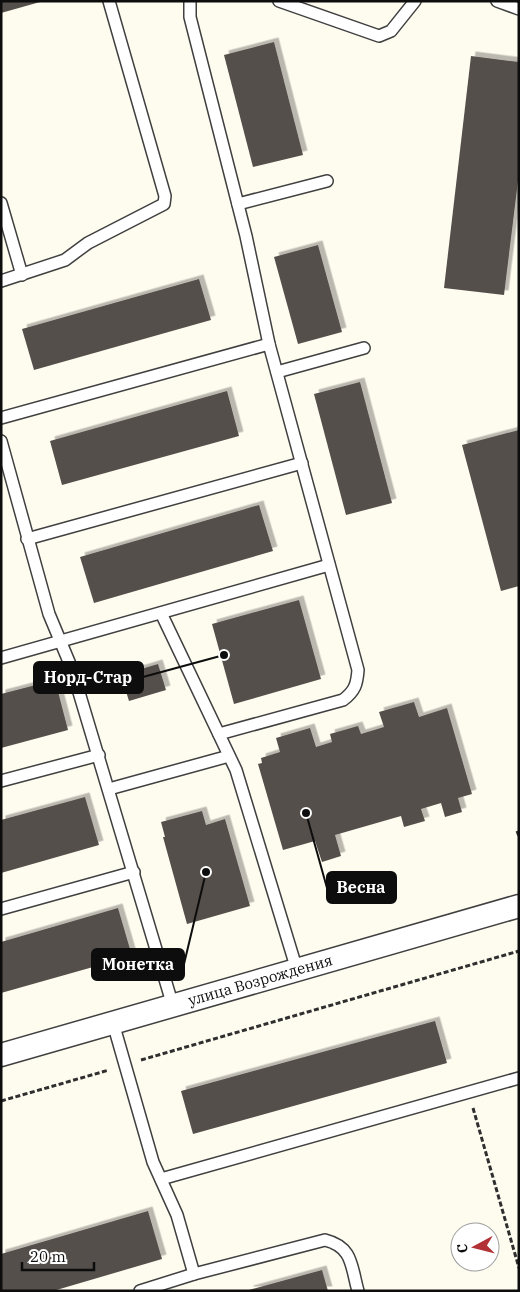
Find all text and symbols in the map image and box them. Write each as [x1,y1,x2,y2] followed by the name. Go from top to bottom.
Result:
[34,662,143,693] callout: Норд-Стар
[44,667,132,687] text: Норд-Стар
[327,872,396,903] callout: Весна
[337,877,385,897] text: Весна
[92,949,184,980] callout: Монетка
[186,950,335,1010] street label: улица Возрождения
[102,954,174,974] text: Монетка
[450,1222,500,1272] north arrow
[22,1240,95,1272] scale bar
[453,1243,472,1254] text: С
[30,1247,66,1266] text: 20 m

